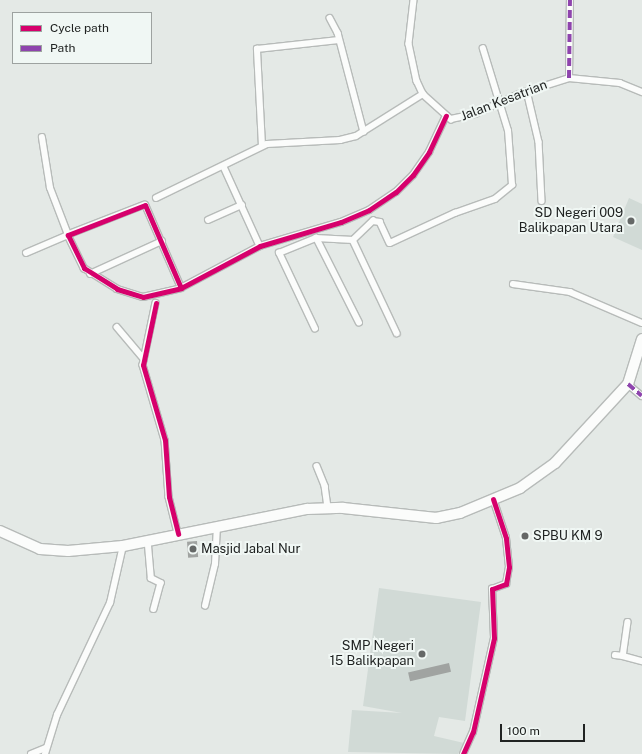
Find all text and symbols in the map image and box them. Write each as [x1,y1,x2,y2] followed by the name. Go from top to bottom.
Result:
[12,12,152,64] legend
[50,21,109,35] text: Cycle path
[50,41,76,55] text: Path
[459,77,549,125] street label: Jalan Kesatrian
[519,206,623,237] place label: SD Negeri 009 Balikpapan Utara
[626,216,636,226] marker: SD Negeri 009 Balikpapan Utara
[533,528,603,544] place label: SPBU KM 9
[520,531,530,541] marker: SPBU KM 9
[201,541,301,557] place label: Masjid Jabal Nur
[188,544,198,554] marker: Masjid Jabal Nur
[330,639,414,670] place label: SMP Negeri 15 Balikpapan
[417,649,427,659] marker: SMP Negeri 15 Balikpapan
[502,716,587,742] scale bar
[507,724,540,738] text: 100 m

